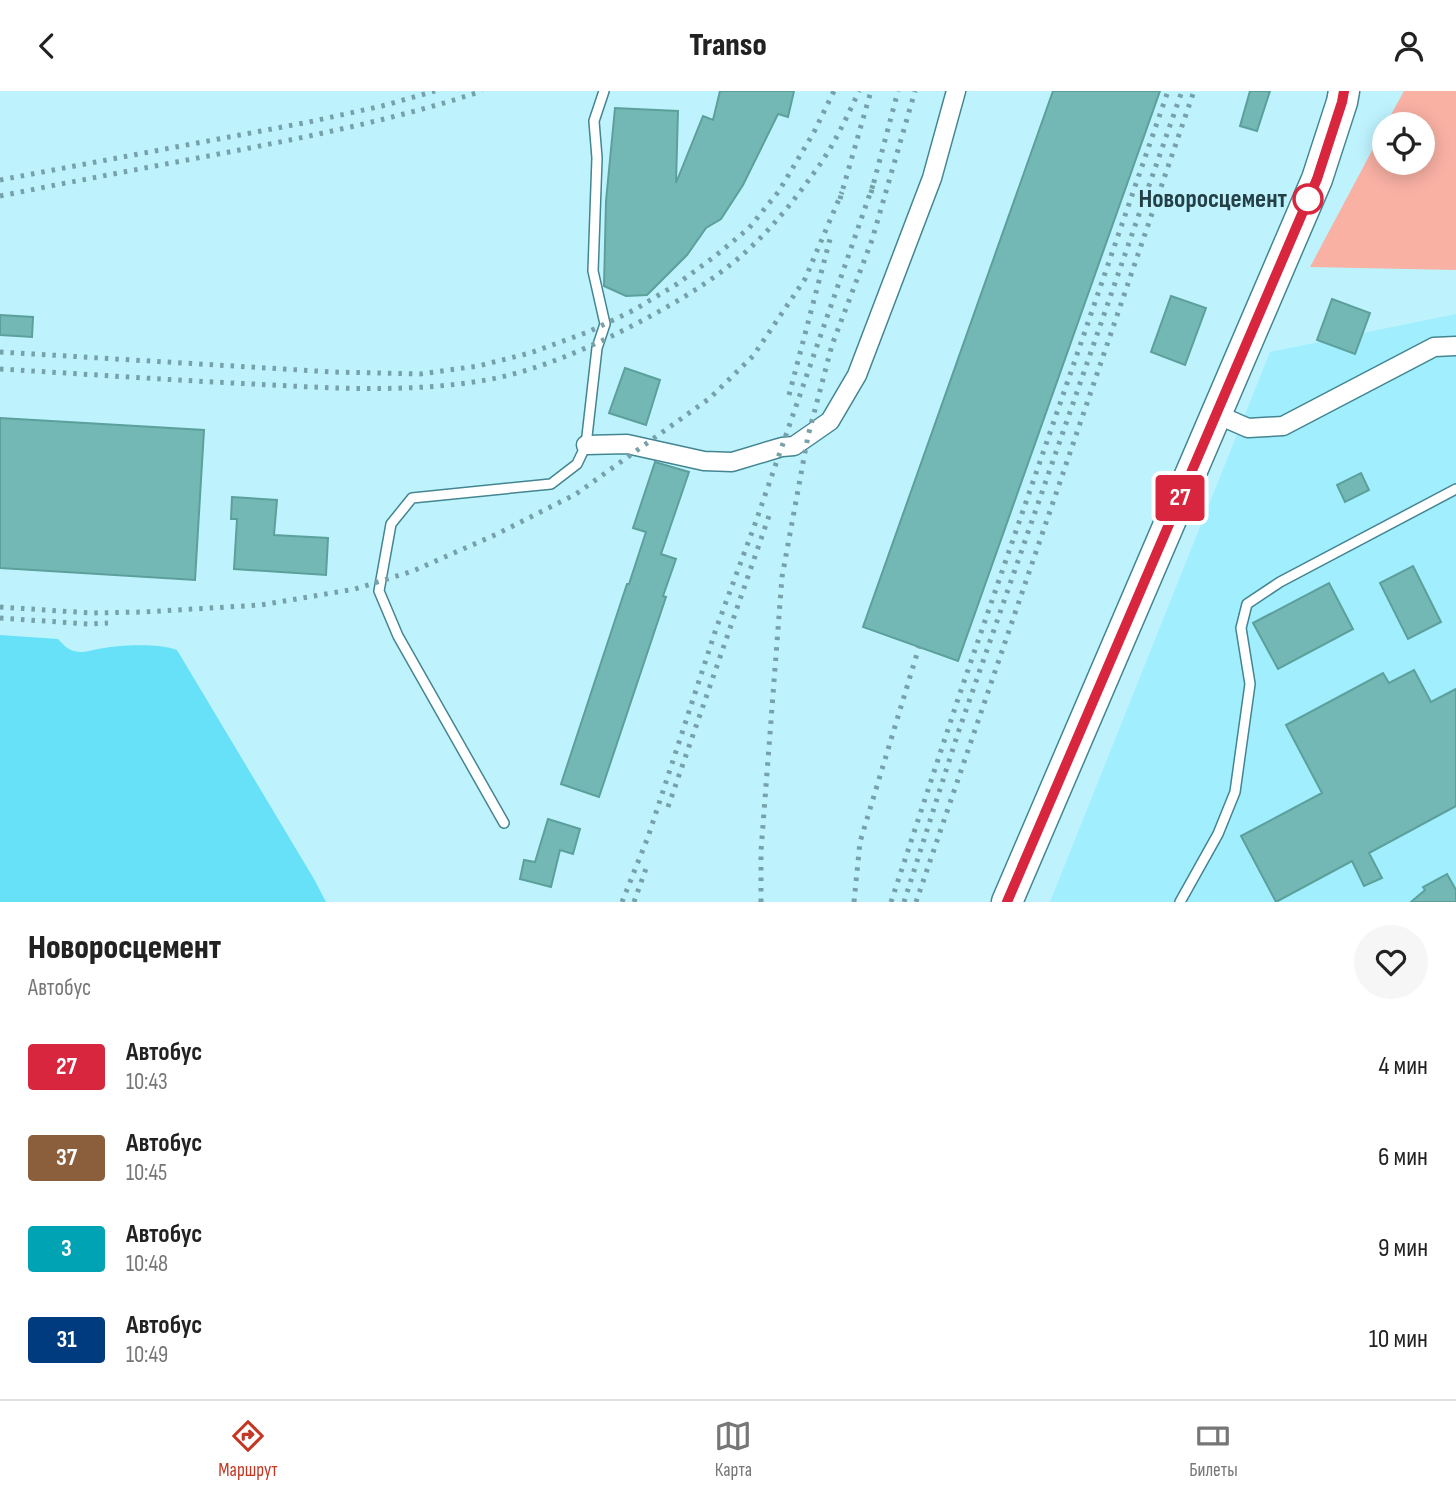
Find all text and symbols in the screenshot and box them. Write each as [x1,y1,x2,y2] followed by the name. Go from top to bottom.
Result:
[689,26,767,65] text: Transo
[28,27,66,65] icon: back
[1390,27,1428,65] icon: person
[1372,112,1435,175] map controls
[1372,112,1435,175] button: locate
[1138,184,1288,215] place label: Новоросцемент
[1293,184,1323,214] marker: Новоросцемент
[1148,475,1212,521] line badge: 27
[1170,483,1191,512] text: 27
[1354,925,1428,999] button: heart
[28,928,221,968] text: Новоросцемент
[28,974,91,1002] text: Автобус
[126,1037,202,1068] text: Автобус
[1379,1051,1428,1082] text: 4 мин
[56,1052,77,1081] text: 27
[126,1068,168,1096] text: 10:43
[126,1128,202,1159] text: Автобус
[1378,1142,1428,1173] text: 6 мин
[56,1143,77,1172] text: 37
[126,1159,167,1187] text: 10:45
[126,1219,202,1250] text: Автобус
[1378,1233,1428,1264] text: 9 мин
[61,1234,72,1263] text: 3
[126,1250,168,1278] text: 10:48
[126,1310,202,1341] text: Автобус
[1369,1324,1428,1355] text: 10 мин
[56,1325,77,1354] text: 31
[126,1341,168,1369] text: 10:49
[218,1417,278,1482] tab: Маршрут
[714,1417,752,1482] tab: Карта
[1189,1417,1238,1482] tab: Билеты

